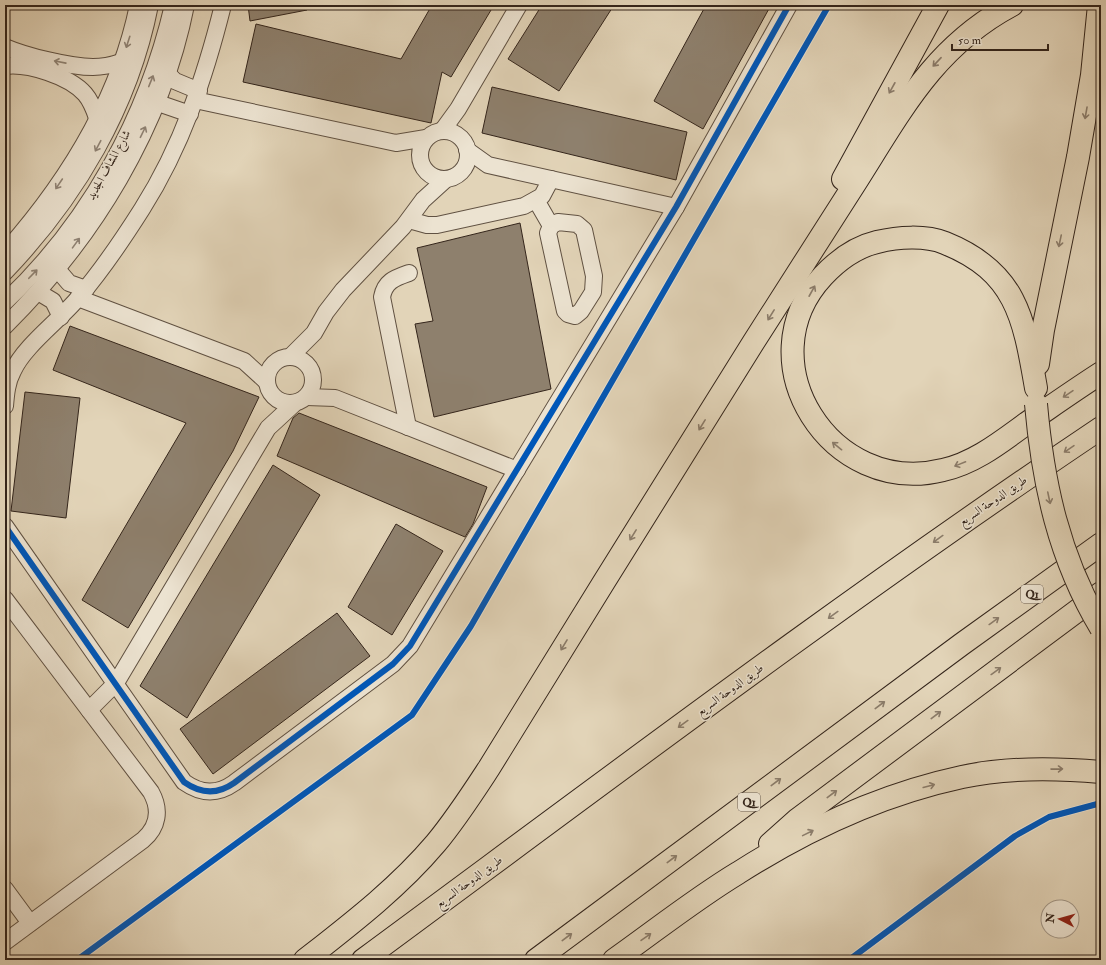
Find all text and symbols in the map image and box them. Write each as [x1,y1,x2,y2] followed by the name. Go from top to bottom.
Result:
[952,26,1048,52] scale bar
[958,33,982,48] text: 50 m
[123,36,131,48] one-way arrow
[54,57,67,65] one-way arrow
[933,57,942,67] one-way arrow
[147,75,155,87] one-way arrow
[888,82,896,94] one-way arrow
[1082,106,1090,119] one-way arrow
[84,127,137,204] street label: شارع المشاف الجديد
[140,127,147,139] one-way arrow
[94,140,101,152] one-way arrow
[55,178,63,189] one-way arrow
[1056,234,1064,247] one-way arrow
[72,238,80,249] one-way arrow
[28,269,37,279] one-way arrow
[808,285,816,297] one-way arrow
[767,309,775,320] one-way arrow
[1063,390,1074,398] one-way arrow
[698,419,706,430] one-way arrow
[832,442,843,450] one-way arrow
[1063,445,1074,454] one-way arrow
[954,461,966,469] one-way arrow
[956,472,1032,532] street label: طريق الدوحة السريع
[1046,491,1054,504] one-way arrow
[629,529,637,540] one-way arrow
[933,535,944,543] one-way arrow
[1021,585,1043,603] road number: Q1
[828,611,839,619] one-way arrow
[988,617,999,625] one-way arrow
[560,639,568,651] one-way arrow
[693,661,768,722] street label: طريق الدوحة السريع
[990,666,1001,675] one-way arrow
[875,701,886,709] one-way arrow
[930,711,941,720] one-way arrow
[677,720,688,729] one-way arrow
[1050,765,1063,773] one-way arrow
[770,778,781,786] one-way arrow
[922,782,935,789] one-way arrow
[826,789,837,798] one-way arrow
[738,793,760,811] road number: Q1
[802,829,814,836] one-way arrow
[432,853,507,914] street label: طريق الدوحة السريع
[666,855,677,864] one-way arrow
[1040,899,1080,939] north arrow
[1043,911,1058,925] text: N
[561,933,572,941] one-way arrow
[640,933,651,941] one-way arrow

